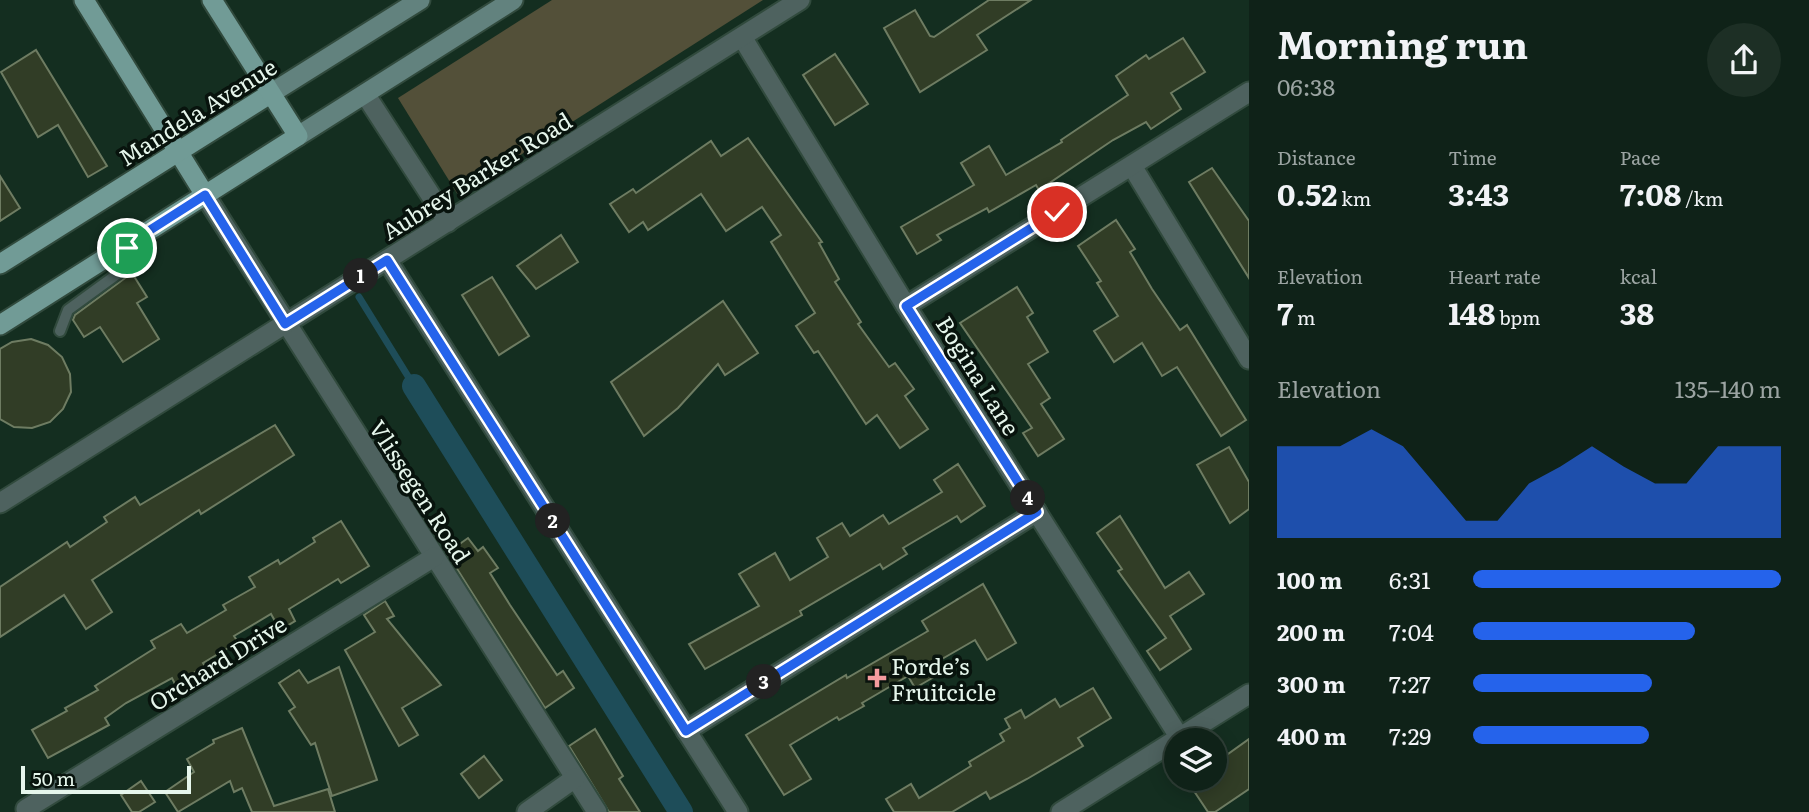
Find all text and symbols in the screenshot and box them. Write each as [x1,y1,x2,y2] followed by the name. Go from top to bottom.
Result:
[1277,14,1528,71] text: Morning run
[1707,23,1781,97] button: share
[111,49,283,173] street label: Mandela Avenue
[1277,69,1335,103] text: 06:38
[374,103,578,247] street label: Aubrey Barker Road
[1277,143,1356,171] text: Distance
[1448,143,1497,171] text: Time
[1620,143,1660,171] text: Pace
[1277,171,1337,215] text: 0.52
[1448,171,1509,215] text: 3:43
[1620,171,1682,215] text: 7:08
[1027,182,1087,242] pin
[1337,184,1371,212] text: km
[1682,184,1723,212] text: /km
[1038,193,1076,231] icon: check
[97,218,157,278] pin
[108,229,146,267] icon: arrive
[344,258,378,294] pin: 1
[357,261,364,289] text: 1
[1277,262,1363,290] text: Elevation
[1448,262,1541,290] text: Heart rate
[1620,262,1657,290] text: kcal
[1277,290,1293,334] text: 7
[1448,290,1495,334] text: 148
[1620,290,1654,334] text: 38
[1293,303,1316,331] text: m
[1495,303,1541,331] text: bpm
[929,309,1029,441] street label: Bogina Lane
[1277,371,1381,405] text: Elevation
[1675,371,1781,405] text: 135–140 m
[362,413,480,569] street label: Vlissegen Road
[1010,480,1046,516] pin: 4
[1022,483,1033,511] text: 4
[536,504,570,538] pin: 2
[547,506,558,534] text: 2
[1277,562,1342,596] text: 100 m
[1389,562,1431,596] text: 6:31
[142,606,292,718] street label: Orchard Drive
[1277,614,1345,648] text: 200 m
[1389,614,1434,648] text: 7:04
[891,648,996,708] place label: Forde’s Fruitcicle
[746,664,782,700] pin: 3
[1277,666,1346,700] text: 300 m
[1389,666,1431,700] text: 7:27
[758,667,769,695] text: 3
[869,670,885,686] marker: Forde’s Fruitcicle
[1277,718,1347,752] text: 400 m
[1389,718,1431,752] text: 7:29
[1164,728,1227,791] map controls
[1164,728,1227,791] button: layers
[21,763,191,795] scale bar
[32,764,75,792] text: 50 m

